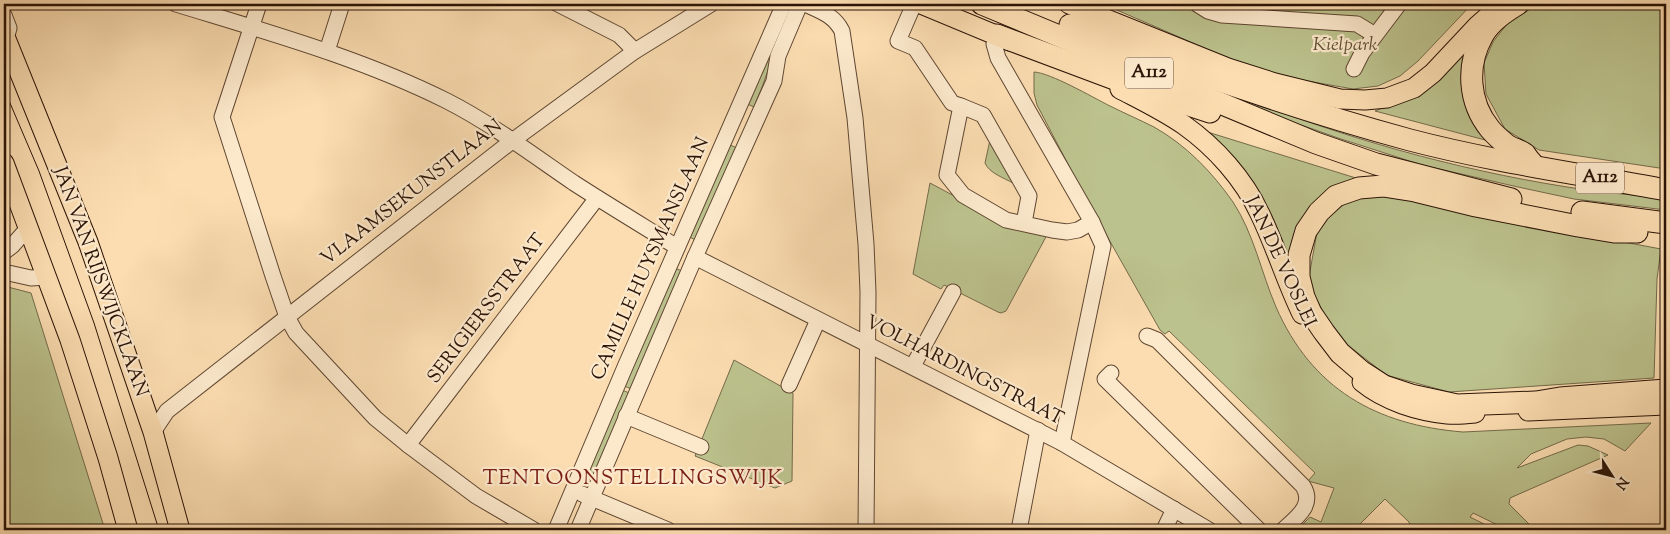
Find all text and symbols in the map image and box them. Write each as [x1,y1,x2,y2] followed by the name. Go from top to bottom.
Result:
[1313,32,1378,59] park label: Kielpark
[1125,58,1173,88] road number: A112
[316,113,508,273] street label: VLAAMSEKUNSTLAAN
[585,133,717,385] street label: CAMILLE HUYSMANSLAAN
[45,162,154,401] street label: JAN VAN RIJSWIJCKLAAN
[1576,162,1624,194] road number: A112
[1237,191,1322,332] street label: JAN DE VOSLEI
[422,228,552,390] street label: SERIGIERSSTRAAT
[860,309,1068,433] street label: VOLHARDINGSTRAAT
[1588,452,1638,502] north arrow
[482,464,784,494] district label: TENTOONSTELLINGSWIJK
[1610,472,1632,493] text: N

